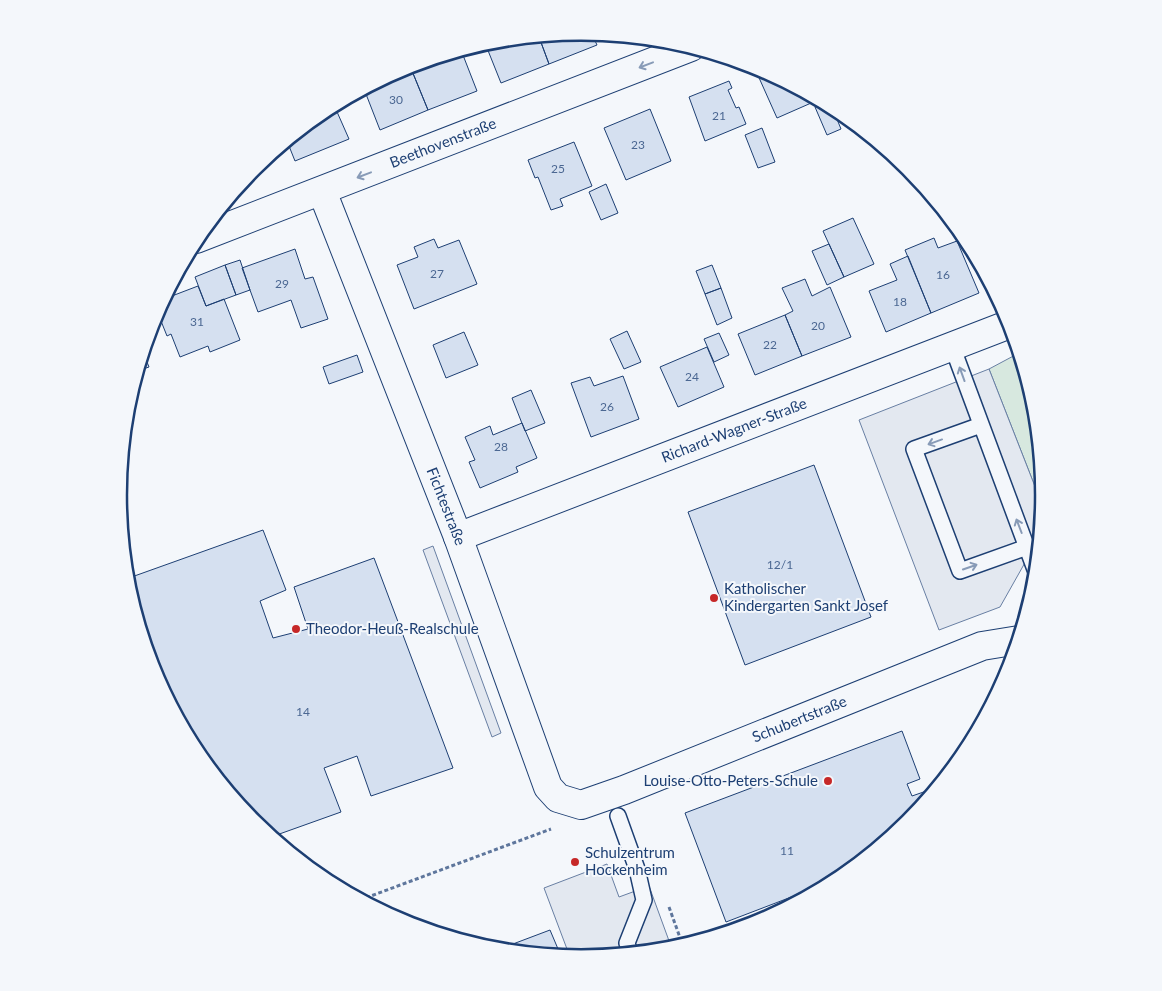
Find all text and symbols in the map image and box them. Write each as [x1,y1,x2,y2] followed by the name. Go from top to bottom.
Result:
[639,61,654,70] one-way arrow
[389,92,403,107] house number: 30
[712,108,726,123] house number: 21
[387,113,499,171] street label: Beethovenstraße
[631,137,645,152] house number: 23
[551,161,565,176] house number: 25
[357,171,372,180] one-way arrow
[430,266,444,281] house number: 27
[936,267,950,282] house number: 16
[275,276,289,291] house number: 29
[893,294,907,309] house number: 18
[190,314,204,329] house number: 31
[811,318,825,333] house number: 20
[763,337,777,352] house number: 22
[957,367,966,382] one-way arrow
[685,369,699,384] house number: 24
[658,393,809,466] street label: Richard-Wagner-Straße
[600,399,614,414] house number: 26
[928,438,944,447] one-way arrow
[494,439,508,454] house number: 28
[424,465,470,548] street label: Fichtestraße
[1014,519,1023,534] one-way arrow
[767,557,793,572] house number: 12/1
[961,562,977,571] one-way arrow
[724,579,889,614] place label: Katholischer Kindergarten Sankt Josef
[708,592,720,604] marker: Katholischer Kindergarten Sankt Josef
[306,619,479,637] place label: Theodor-Heuß-Realschule
[290,623,302,635] marker: Theodor-Heuß-Realschule
[749,691,849,746] street label: Schubertstraße
[296,704,310,719] house number: 14
[643,771,818,789] place label: Louise-Otto-Peters-Schule
[822,775,834,787] marker: Louise-Otto-Peters-Schule
[585,843,675,878] place label: Schulzentrum Hockenheim
[780,843,794,858] house number: 11
[569,856,581,868] marker: Schulzentrum Hockenheim

